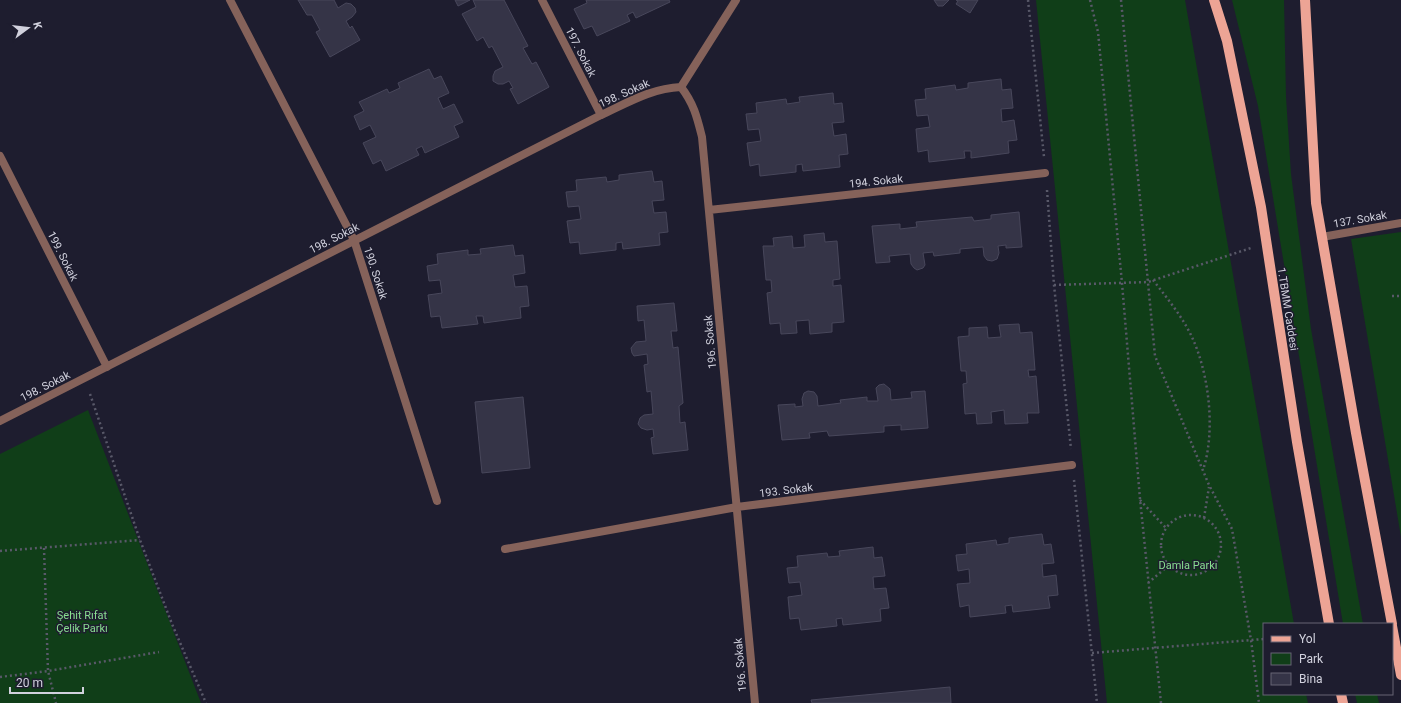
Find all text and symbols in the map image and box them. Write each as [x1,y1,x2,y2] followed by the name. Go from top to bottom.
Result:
[8,8,48,48] north arrow
[30,20,45,32] text: K
[562,25,599,80] street label: 197. Sokak
[597,76,652,110] street label: 198. Sokak
[848,172,904,191] street label: 194. Sokak
[1332,208,1388,231] street label: 137. Sokak
[307,220,362,257] street label: 198. Sokak
[44,229,81,284] street label: 199. Sokak
[361,245,390,301] street label: 190. Sokak
[1275,266,1301,352] street label: 1.TBMM Caddesi
[702,314,719,369] street label: 196. Sokak
[18,368,73,405] street label: 198. Sokak
[758,481,814,500] street label: 193. Sokak
[1158,559,1218,572] park label: Damla Parkı
[56,609,108,635] park label: Şehit Rıfat Çelik Parkı
[1263,623,1393,695] legend
[1299,632,1316,646] text: Yol
[732,637,749,692] street label: 196. Sokak
[1299,652,1324,666] text: Park
[10,669,83,695] scale bar
[1299,672,1323,686] text: Bina
[16,676,43,690] text: 20 m

